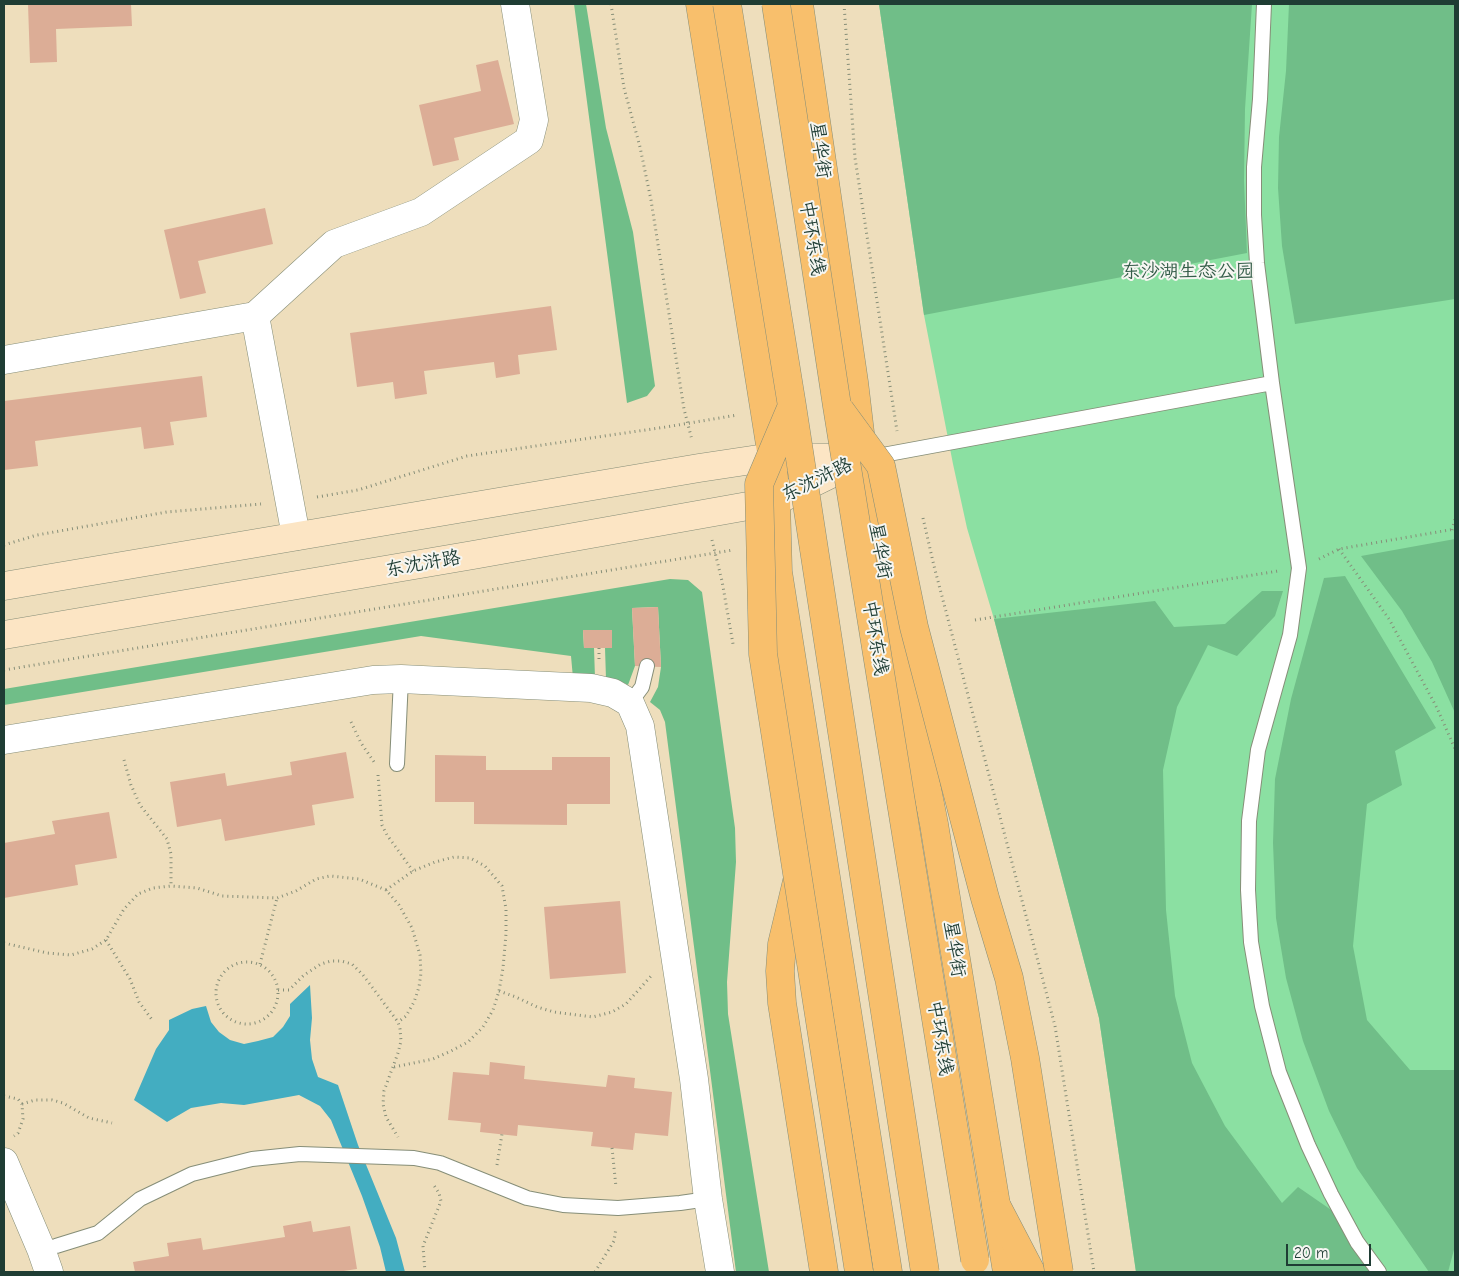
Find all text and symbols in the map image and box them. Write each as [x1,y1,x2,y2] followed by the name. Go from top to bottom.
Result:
[805,120,835,180] street label: 星华街
[795,199,829,277] street label: 中环东线
[1122,261,1254,283] park label: 东沙湖生态公园
[778,453,856,507] street label: 东沈浒路
[864,521,896,581] street label: 星华街
[384,546,462,582] street label: 东沈浒路
[858,599,892,677] street label: 中环东线
[938,919,970,979] street label: 星华街
[923,999,957,1077] street label: 中环东线
[1289,1234,1374,1266] scale bar
[1294,1244,1328,1262] text: 20 m

